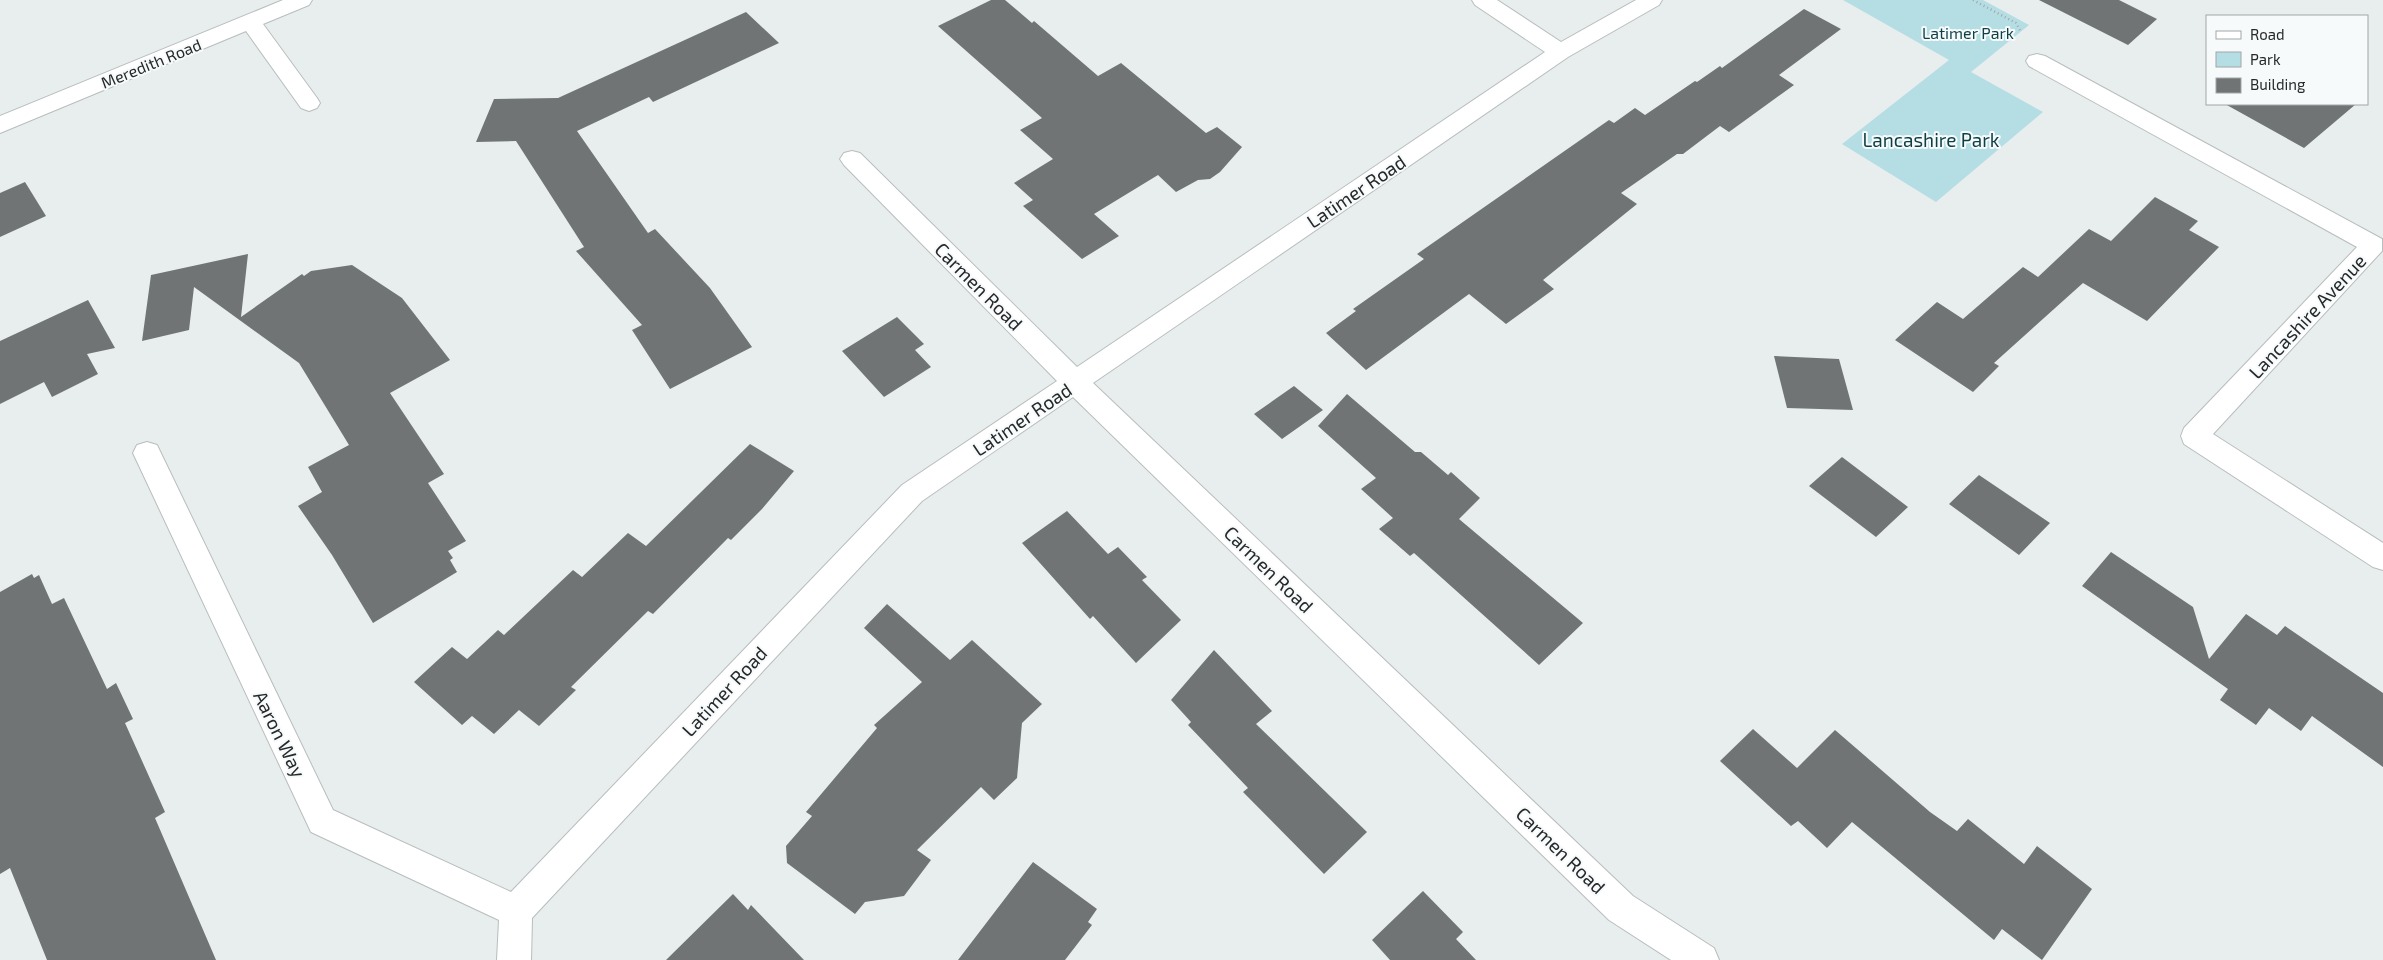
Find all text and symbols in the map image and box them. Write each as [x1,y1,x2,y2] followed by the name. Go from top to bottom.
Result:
[2206,15,2368,105] legend
[1922,23,2014,42] park label: Latimer Park
[2250,25,2285,43] text: Road
[98,34,204,92] street label: Meredith Road
[2250,50,2281,68] text: Park
[2250,75,2306,93] text: Building
[1862,128,2000,151] park label: Lancashire Park
[1302,150,1410,232] street label: Latimer Road
[930,237,1028,335] street label: Carmen Road
[2244,249,2370,383] street label: Lancashire Avenue
[968,378,1076,460] street label: Latimer Road
[1220,521,1318,617] street label: Carmen Road
[677,641,771,741] street label: Latimer Road
[249,687,311,781] street label: Aaron Way
[1512,802,1610,898] street label: Carmen Road

